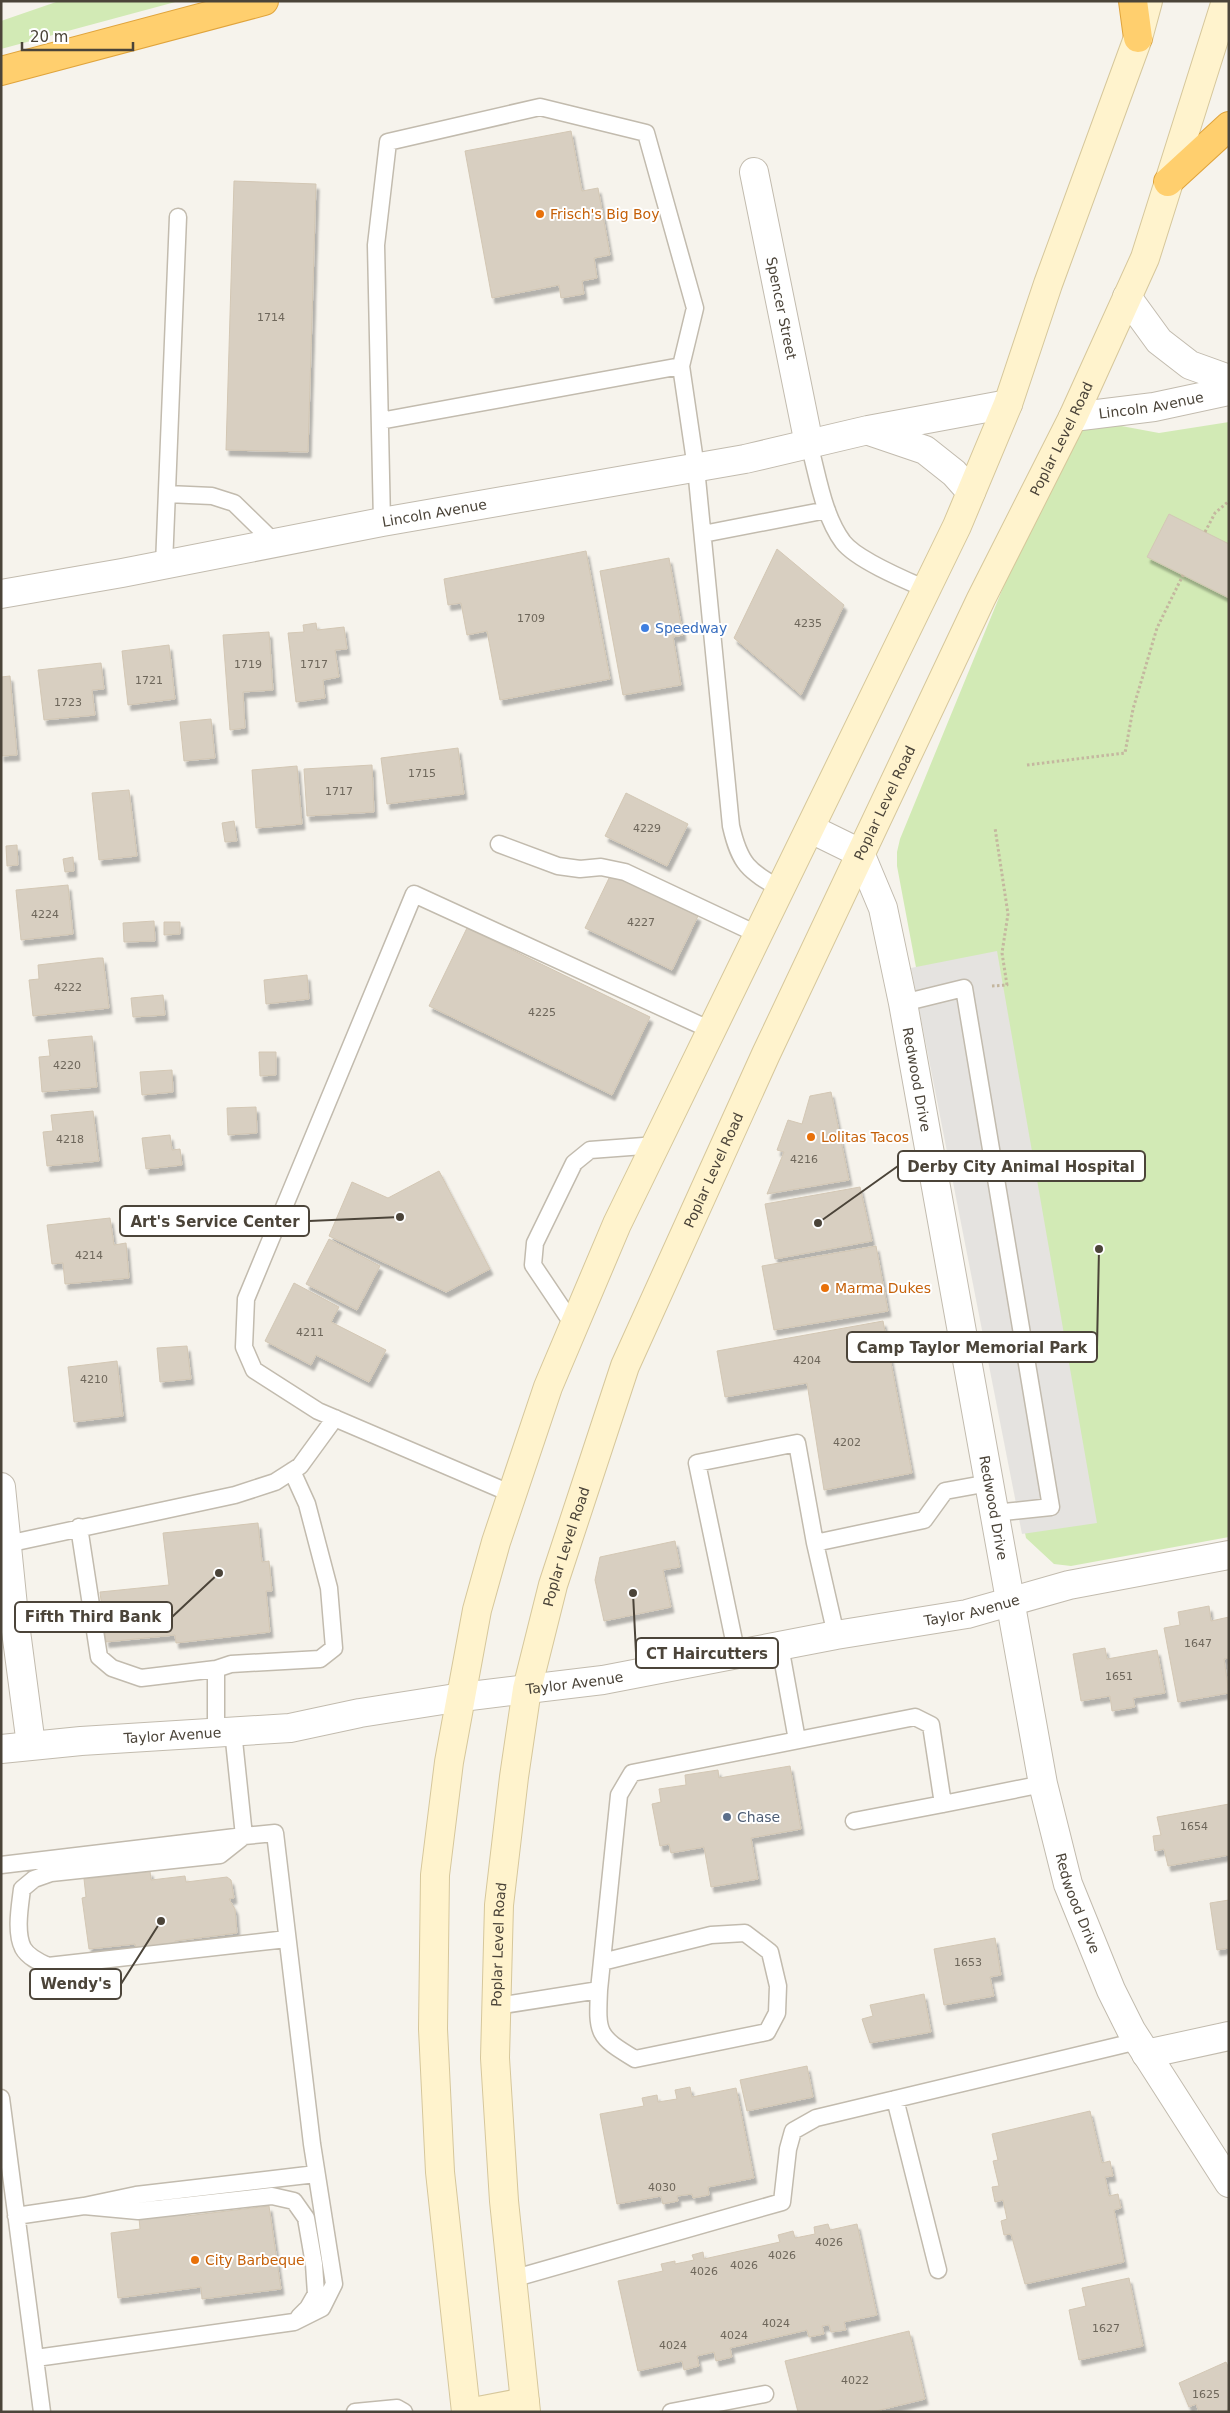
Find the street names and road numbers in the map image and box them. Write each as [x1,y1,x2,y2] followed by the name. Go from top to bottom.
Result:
[763,255,800,361] street label: Spencer Street
[1027,379,1096,498] street label: Poplar Level Road
[1098,389,1205,422] street label: Lincoln Avenue
[381,496,488,530] street label: Lincoln Avenue
[851,743,918,863] street label: Poplar Level Road
[899,1026,934,1133] street label: Redwood Drive
[681,1110,747,1230] street label: Poplar Level Road
[976,1454,1011,1561] street label: Redwood Drive
[540,1485,593,1608] street label: Poplar Level Road
[922,1591,1021,1629] street label: Taylor Avenue
[524,1668,624,1697] street label: Taylor Avenue
[122,1724,222,1746] street label: Taylor Avenue
[1053,1851,1103,1956] street label: Redwood Drive
[488,1881,510,2007] street label: Poplar Level Road

